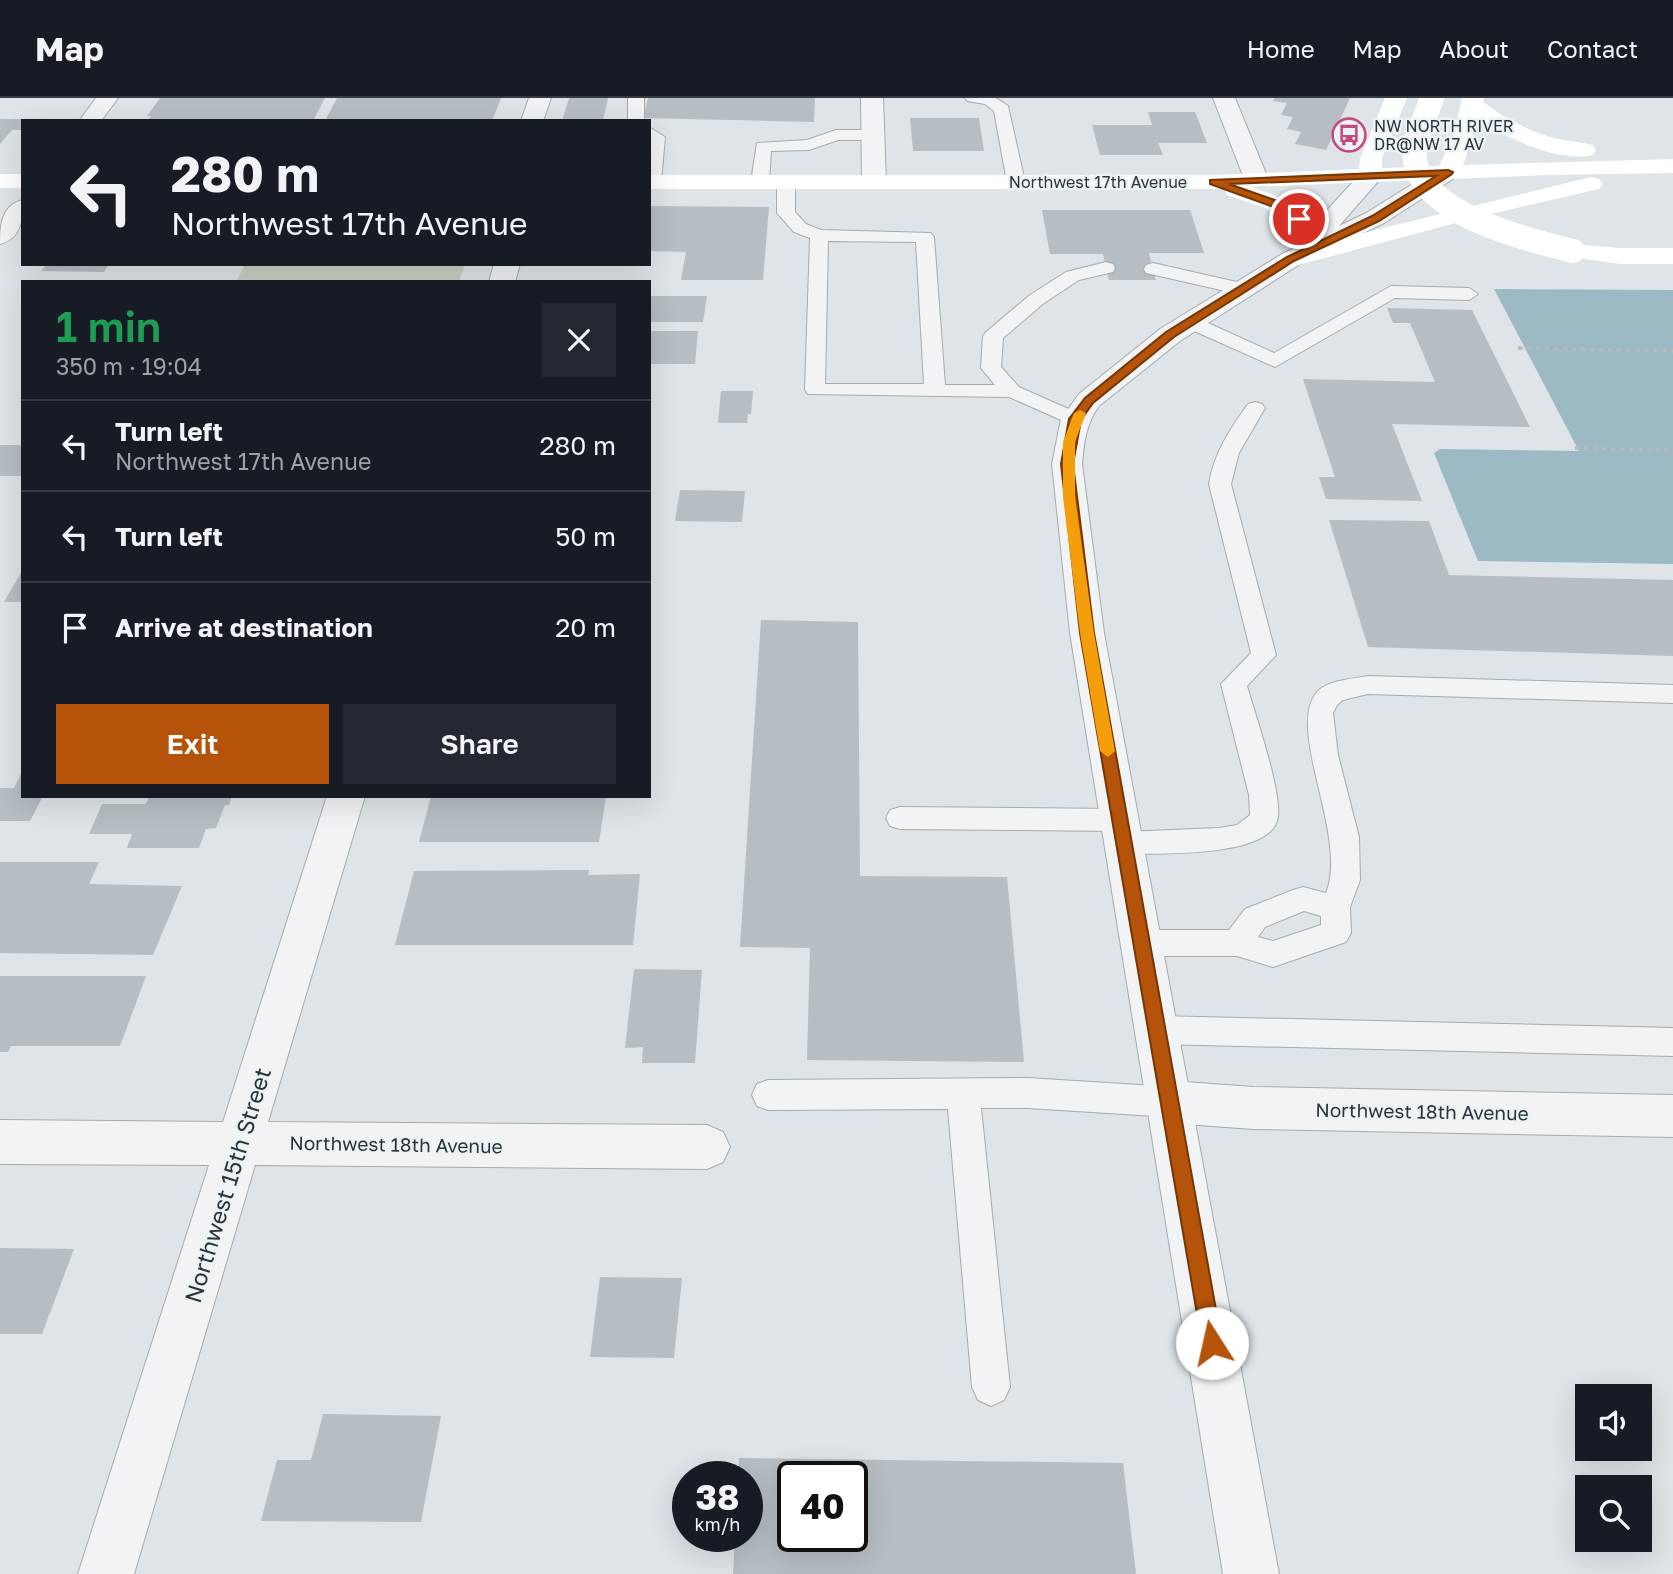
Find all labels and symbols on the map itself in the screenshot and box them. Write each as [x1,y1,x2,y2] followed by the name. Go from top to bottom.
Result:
[1330,116,1368,154] bus stop icon: NW NORTH RIVER DR@NW 17 AV
[1374,116,1514,154] place label: NW NORTH RIVER DR@NW 17 AV
[1009,172,1187,192] street label: Northwest 17th Avenue
[1269,189,1329,249] pin
[178,1064,276,1306] street label: Northwest 15th Street
[1315,1098,1529,1124] street label: Northwest 18th Avenue
[289,1131,503,1157] street label: Northwest 18th Avenue
[1175,1306,1249,1380] position arrow
[777,1461,868,1552] speed limit sign: 40

